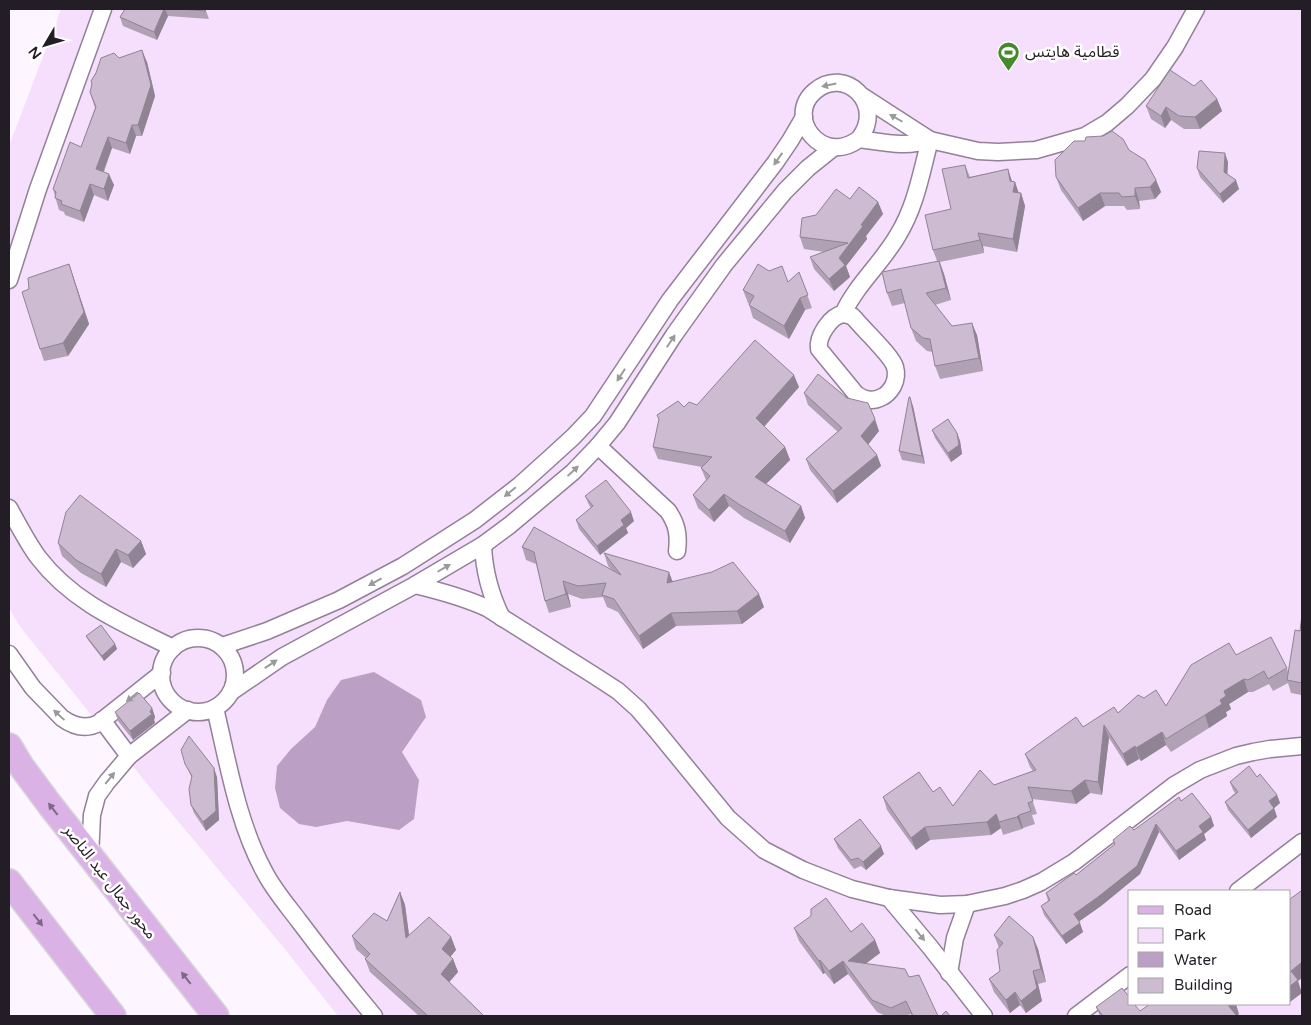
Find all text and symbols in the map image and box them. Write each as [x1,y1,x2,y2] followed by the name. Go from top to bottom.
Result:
[20,20,70,70] north arrow
[997,40,1021,71] sports icon: قطامية هايتس
[1025,42,1119,62] place label: قطامية هايتس
[25,43,45,62] text: N
[821,81,836,89] one-way arrow
[889,114,903,123] one-way arrow
[773,152,783,165] one-way arrow
[666,335,675,348] one-way arrow
[616,368,625,381] one-way arrow
[567,465,579,477] one-way arrow
[504,487,517,498] one-way arrow
[437,564,450,573] one-way arrow
[368,578,382,586] one-way arrow
[264,659,278,669] one-way arrow
[126,691,139,702] one-way arrow
[53,709,65,721] one-way arrow
[105,772,116,785] one-way arrow
[47,803,58,816] one-way arrow
[58,820,161,943] street label: محور جمال عبد الناصر
[1128,890,1291,1005] legend
[1174,901,1212,919] text: Road
[33,913,44,926] one-way arrow
[1174,926,1206,944] text: Park
[914,928,925,941] one-way arrow
[1174,951,1217,969] text: Water
[180,972,191,985] one-way arrow
[1174,976,1233,994] text: Building

